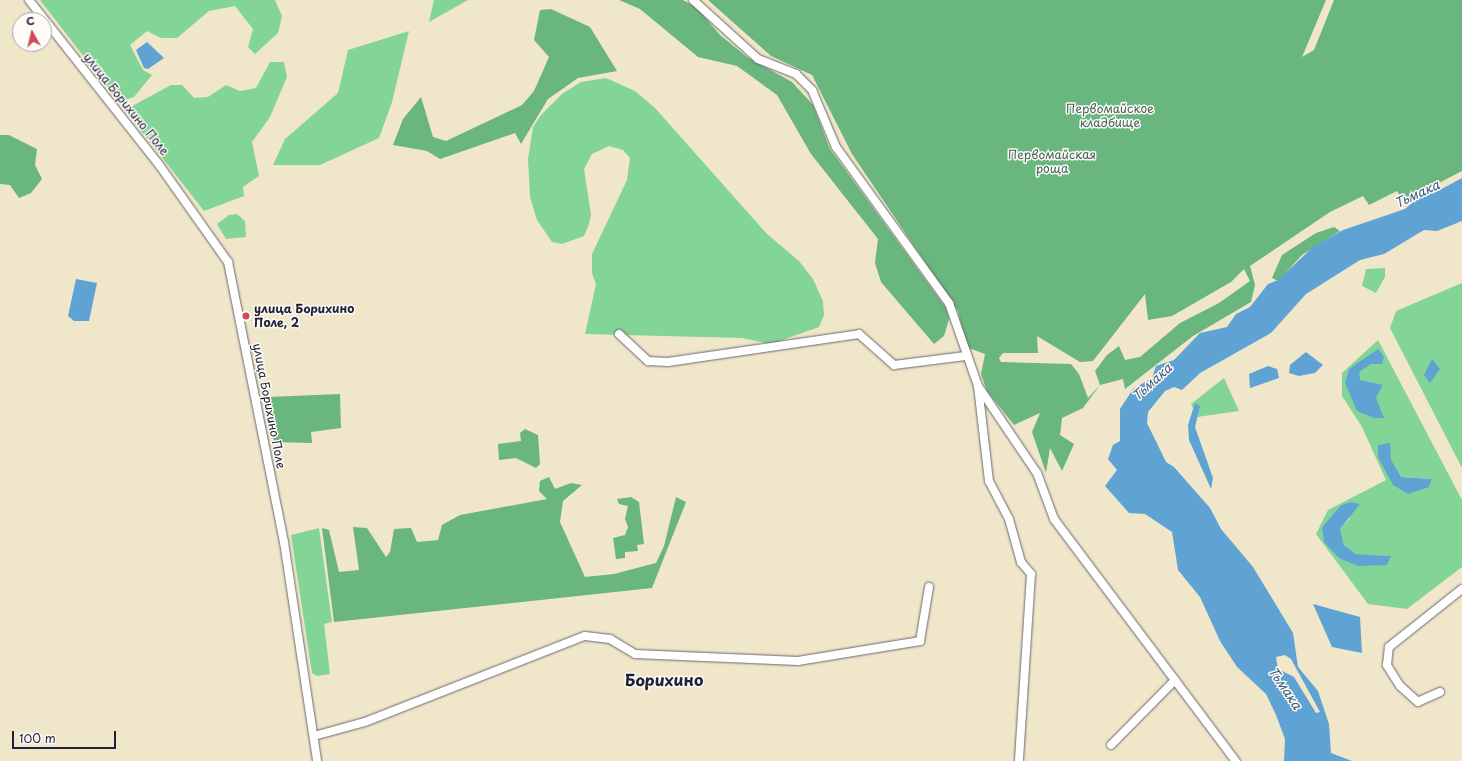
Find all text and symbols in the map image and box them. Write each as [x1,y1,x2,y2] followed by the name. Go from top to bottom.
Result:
[12,12,52,52] north arrow
[25,12,36,30] text: С
[80,49,172,159] street label: улица Борихино Поле
[1066,102,1154,130] park label: Первомайское кладбище
[1008,148,1096,176] park label: Первомайская роща
[1392,177,1442,211] water label: Тьмака
[254,302,355,330] place label: улица Борихино Поле, 2
[241,311,251,321] marker: улица Борихино Поле, 2
[250,341,288,471] street label: улица Борихино Поле
[1129,360,1175,404] water label: Тьмака
[1265,664,1305,712] water label: Тьмака
[625,669,703,689] district label: Борихино
[14,723,118,749] scale bar
[19,729,56,747] text: 100 m

